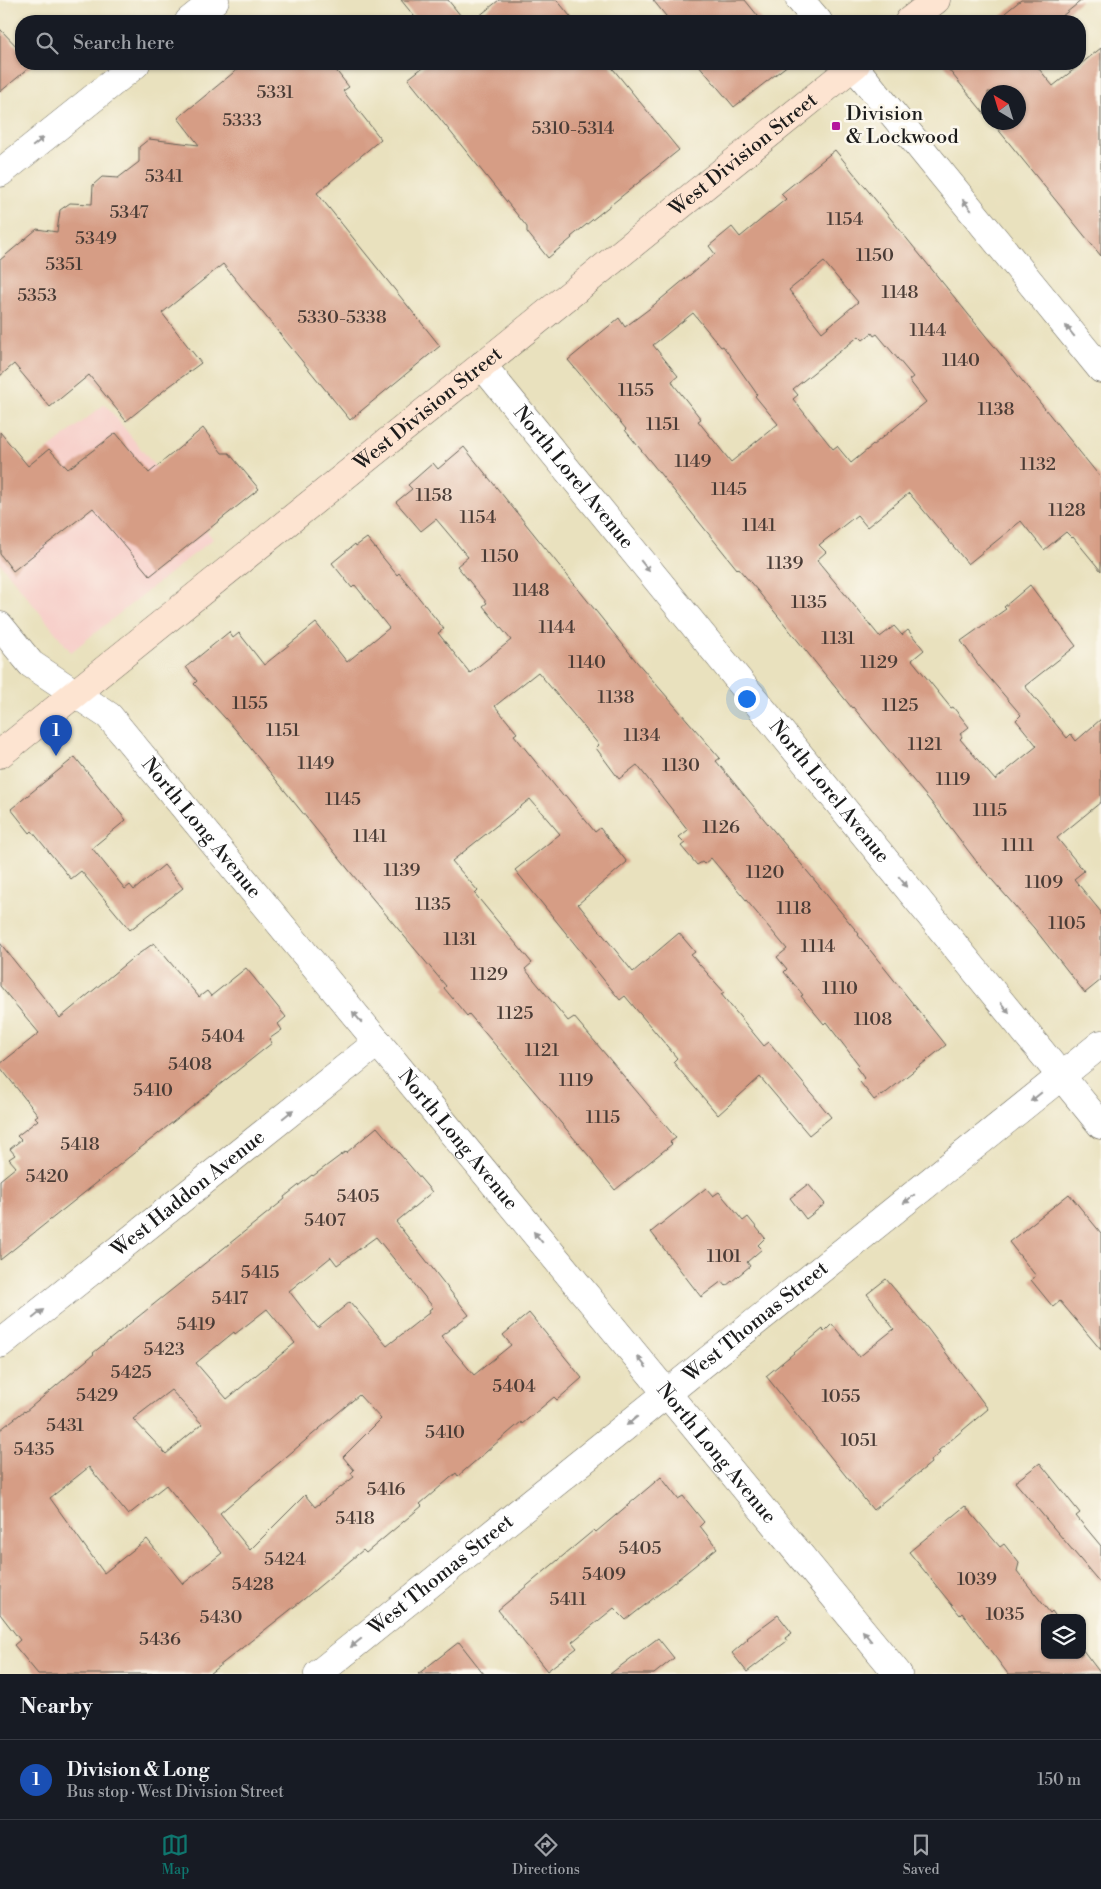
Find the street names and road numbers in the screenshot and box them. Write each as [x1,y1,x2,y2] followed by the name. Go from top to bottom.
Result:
[664,88,823,222] street label: West Division Street
[348,342,507,477] street label: West Division Street
[508,401,639,554] street label: North Lorel Avenue
[764,715,895,868] street label: North Lorel Avenue
[136,752,267,904] street label: North Long Avenue
[393,1064,524,1216] street label: North Long Avenue
[106,1125,270,1263] street label: West Haddon Avenue
[678,1256,833,1388] street label: West Thomas Street
[651,1378,782,1529] street label: North Long Avenue
[363,1509,519,1641] street label: West Thomas Street

